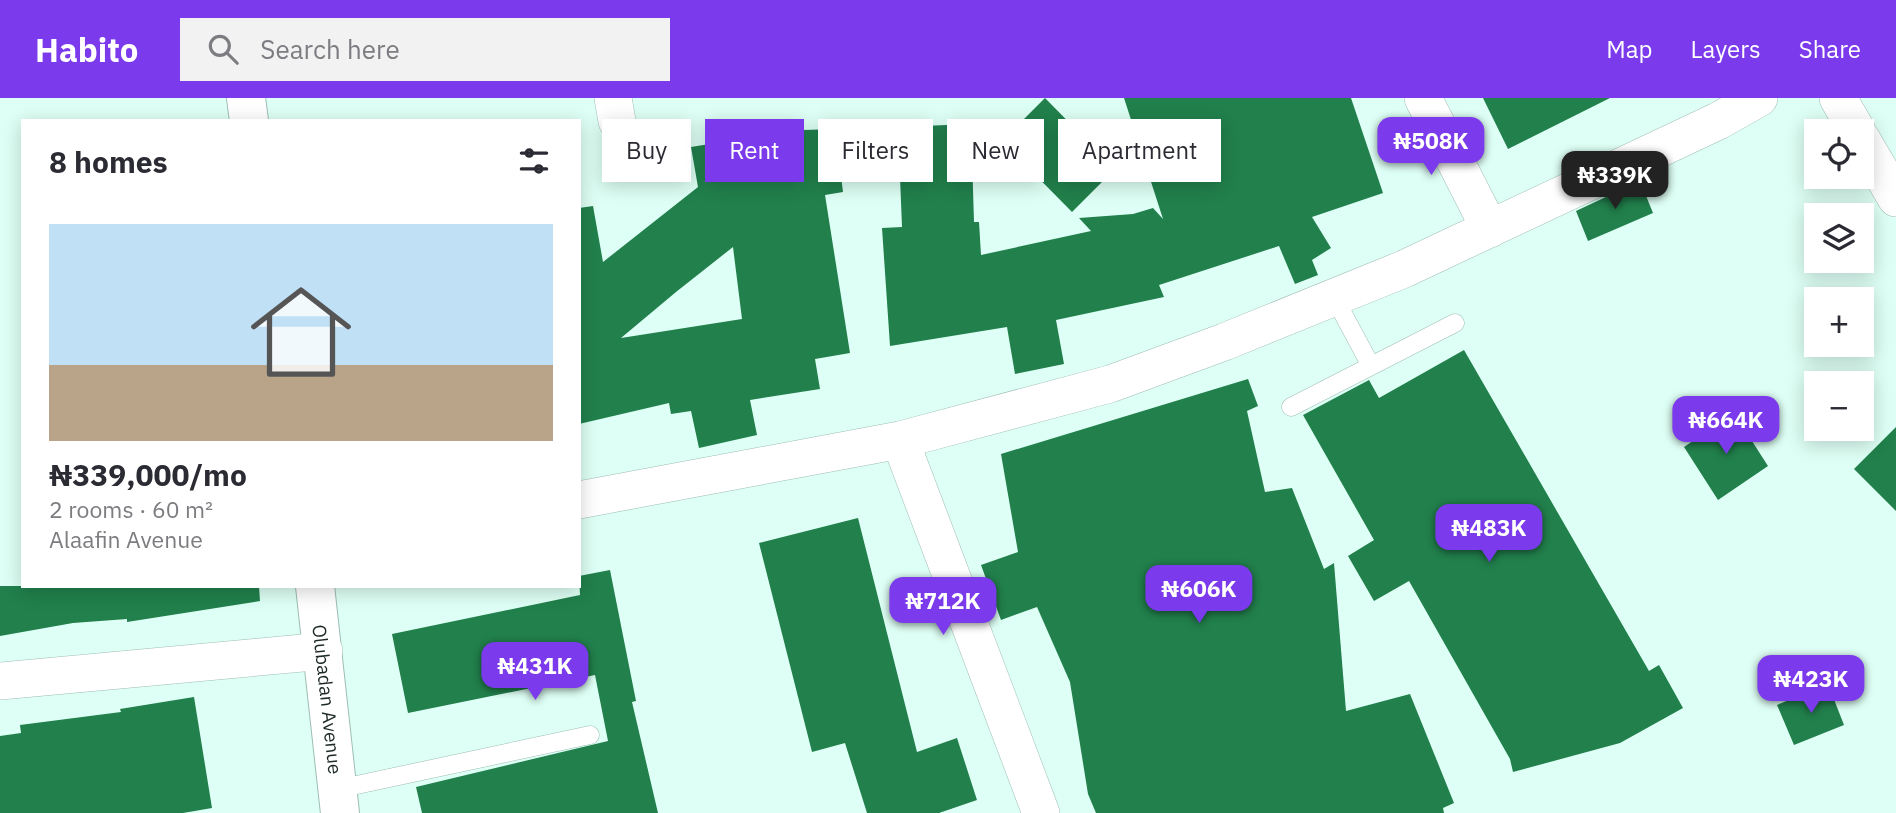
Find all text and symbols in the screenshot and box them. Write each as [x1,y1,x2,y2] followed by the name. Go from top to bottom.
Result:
[180,18,670,81] search box
[35,28,138,71] text: Habito
[204,30,242,68] icon: search
[260,32,400,66] text: Search here
[1606,33,1653,65] text: Map
[1691,33,1761,65] text: Layers
[1799,33,1861,65] text: Share
[1382,118,1480,177] pin: ₦508K
[602,119,691,182] chip: Buy
[705,119,804,182] chip: Rent
[818,119,933,182] chip: Filters
[947,119,1044,182] chip: New
[1058,119,1221,182] chip: Apartment
[1804,119,1874,441] map controls
[1804,119,1874,189] button: locate
[1393,125,1469,155] text: ₦508K
[49,142,168,181] text: 8 homes
[515,142,553,180] icon: filters
[1566,152,1664,211] pin: ₦339K
[1577,159,1653,189] text: ₦339K
[1804,203,1874,273] button: layers
[238,269,364,395] icon: home
[1804,287,1874,357] button: +
[1804,371,1874,441] button: −
[1677,396,1775,456] pin: ₦664K
[1688,404,1764,434] text: ₦664K
[49,455,247,494] text: ₦339,000/mo
[49,494,213,524] text: 2 rooms · 60 m²
[1440,504,1538,564] pin: ₦483K
[1451,512,1527,542] text: ₦483K
[49,524,203,554] text: Alaafin Avenue
[1150,566,1248,625] pin: ₦606K
[1161,573,1237,603] text: ₦606K
[894,578,992,637] pin: ₦712K
[905,585,981,615] text: ₦712K
[307,623,348,775] street label: Olubadan Avenue
[486,642,584,702] pin: ₦431K
[497,650,573,680] text: ₦431K
[1762,656,1860,715] pin: ₦423K
[1773,663,1849,693] text: ₦423K

